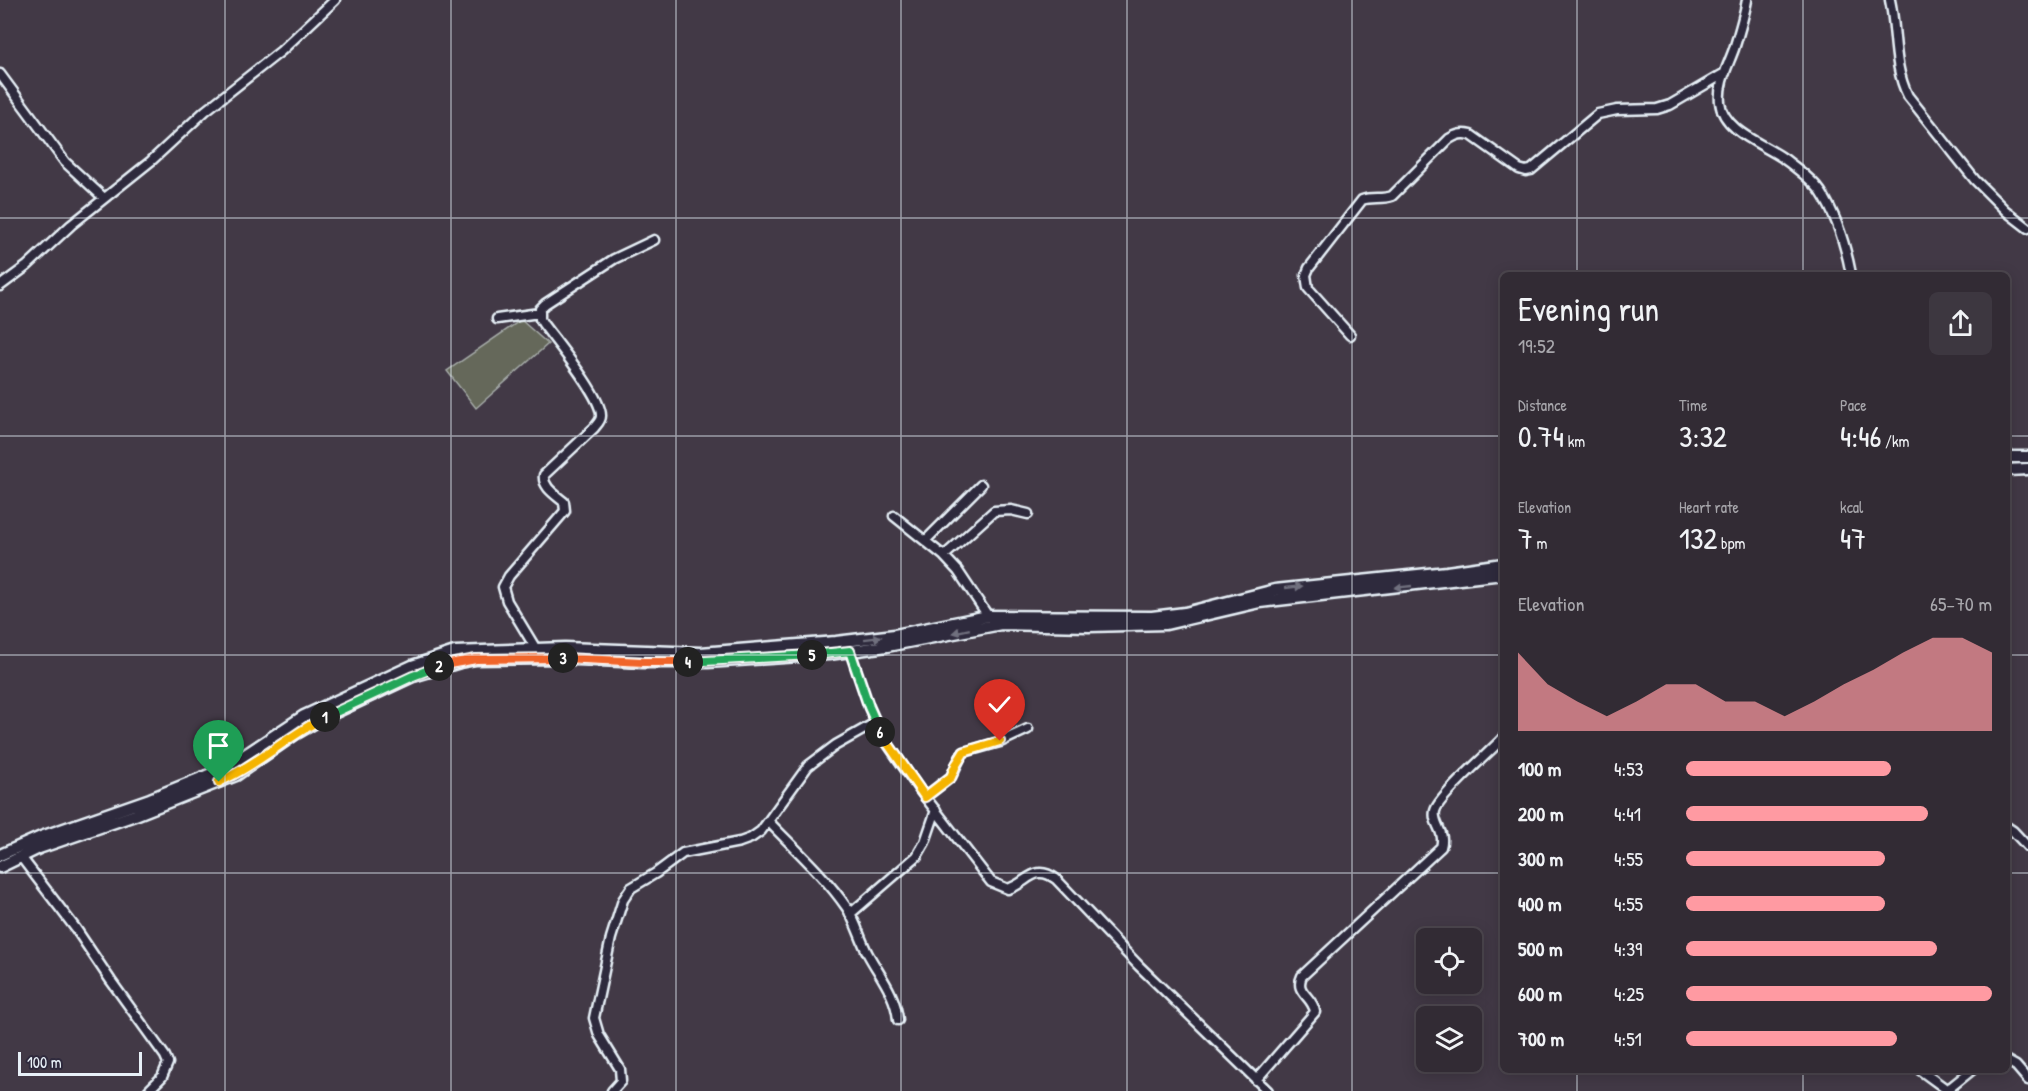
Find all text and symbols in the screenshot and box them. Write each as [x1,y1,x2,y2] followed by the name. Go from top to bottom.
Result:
[1518,287,1659,331] text: Evening run
[1929,292,1992,355] button: share
[1518,332,1555,359] text: 19:52
[1518,394,1567,416] text: Distance
[1679,394,1707,416] text: Time
[1840,394,1867,416] text: Pace
[1518,416,1564,456] text: 0.74
[1679,416,1727,456] text: 3:32
[1840,416,1881,456] text: 4:46
[1564,430,1585,452] text: km
[1881,430,1909,452] text: /km
[1518,496,1571,518] text: Elevation
[1679,496,1739,518] text: Heart rate
[1840,496,1863,518] text: kcal
[1518,518,1533,558] text: 7
[1679,518,1717,558] text: 132
[1840,518,1866,558] text: 47
[1533,532,1547,554] text: m
[1717,532,1745,554] text: bpm
[1394,582,1413,592] one-way arrow
[1284,583,1303,592] one-way arrow
[1518,590,1584,617] text: Elevation
[1930,590,1992,617] text: 65–70 m
[951,627,970,637] one-way arrow
[864,633,883,642] one-way arrow
[797,640,827,670] pin: 5
[548,643,578,673] pin: 3
[809,644,815,666] text: 5
[559,647,567,669] text: 3
[673,647,703,677] pin: 4
[424,651,454,681] pin: 2
[685,651,691,673] text: 4
[435,655,443,677] text: 2
[974,679,1025,741] pin
[983,688,1016,721] icon: check
[310,702,340,732] pin: 1
[322,706,328,728] text: 1
[865,717,895,747] pin: 6
[193,720,244,782] pin
[877,721,883,743] text: 6
[202,729,235,762] icon: arrive
[1518,755,1561,782] text: 100 m
[1614,755,1644,782] text: 4:53
[1518,800,1563,827] text: 200 m
[1614,800,1641,827] text: 4:41
[1518,845,1563,872] text: 300 m
[1614,845,1643,872] text: 4:55
[1518,890,1562,917] text: 400 m
[1614,890,1643,917] text: 4:55
[1416,928,1482,1072] map controls
[1416,928,1482,994] button: locate
[1518,935,1563,962] text: 500 m
[1614,935,1642,962] text: 4:39
[1518,980,1562,1007] text: 600 m
[1614,980,1644,1007] text: 4:25
[1416,1006,1482,1072] button: layers
[1518,1025,1564,1052] text: 700 m
[1614,1025,1642,1052] text: 4:51
[18,1049,142,1076] scale bar
[27,1051,62,1073] text: 100 m

